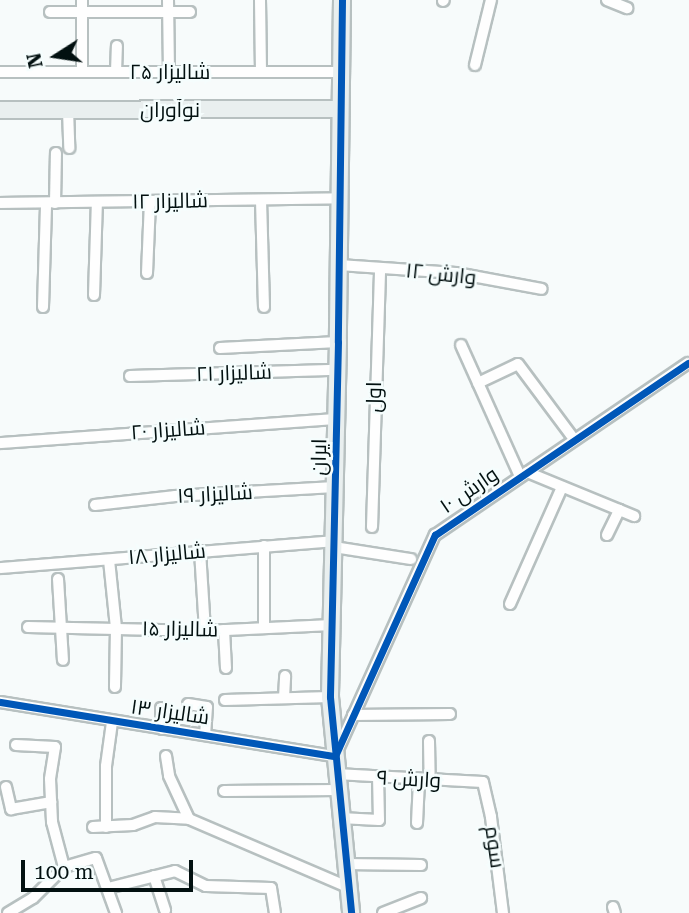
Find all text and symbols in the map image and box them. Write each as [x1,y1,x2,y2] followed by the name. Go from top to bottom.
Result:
[21,21,91,91] north arrow
[22,51,48,70] text: N
[130,59,210,85] street label: شالیزار ۲۵
[140,97,200,123] street label: نوآوران
[132,188,208,214] street label: شالیزار ۱۲
[404,258,478,290] street label: وارش ۱۲
[196,359,272,387] street label: شالیزار ۲۱
[361,381,387,413] street label: اول
[130,415,206,445] street label: شالیزار ۲۰
[306,438,332,476] street label: ایران
[435,461,503,519] street label: وارش ۱۰
[177,479,253,509] street label: شالیزار ۱۹
[127,538,207,570] street label: شالیزار ۱۸
[142,616,218,642] street label: شالیزار ۱۵
[129,694,211,730] street label: شالیزار ۱۳
[376,765,442,793] street label: وارش ۹
[480,824,510,870] street label: سوم
[24,846,196,890] scale bar
[34,860,94,884] text: 100 m

